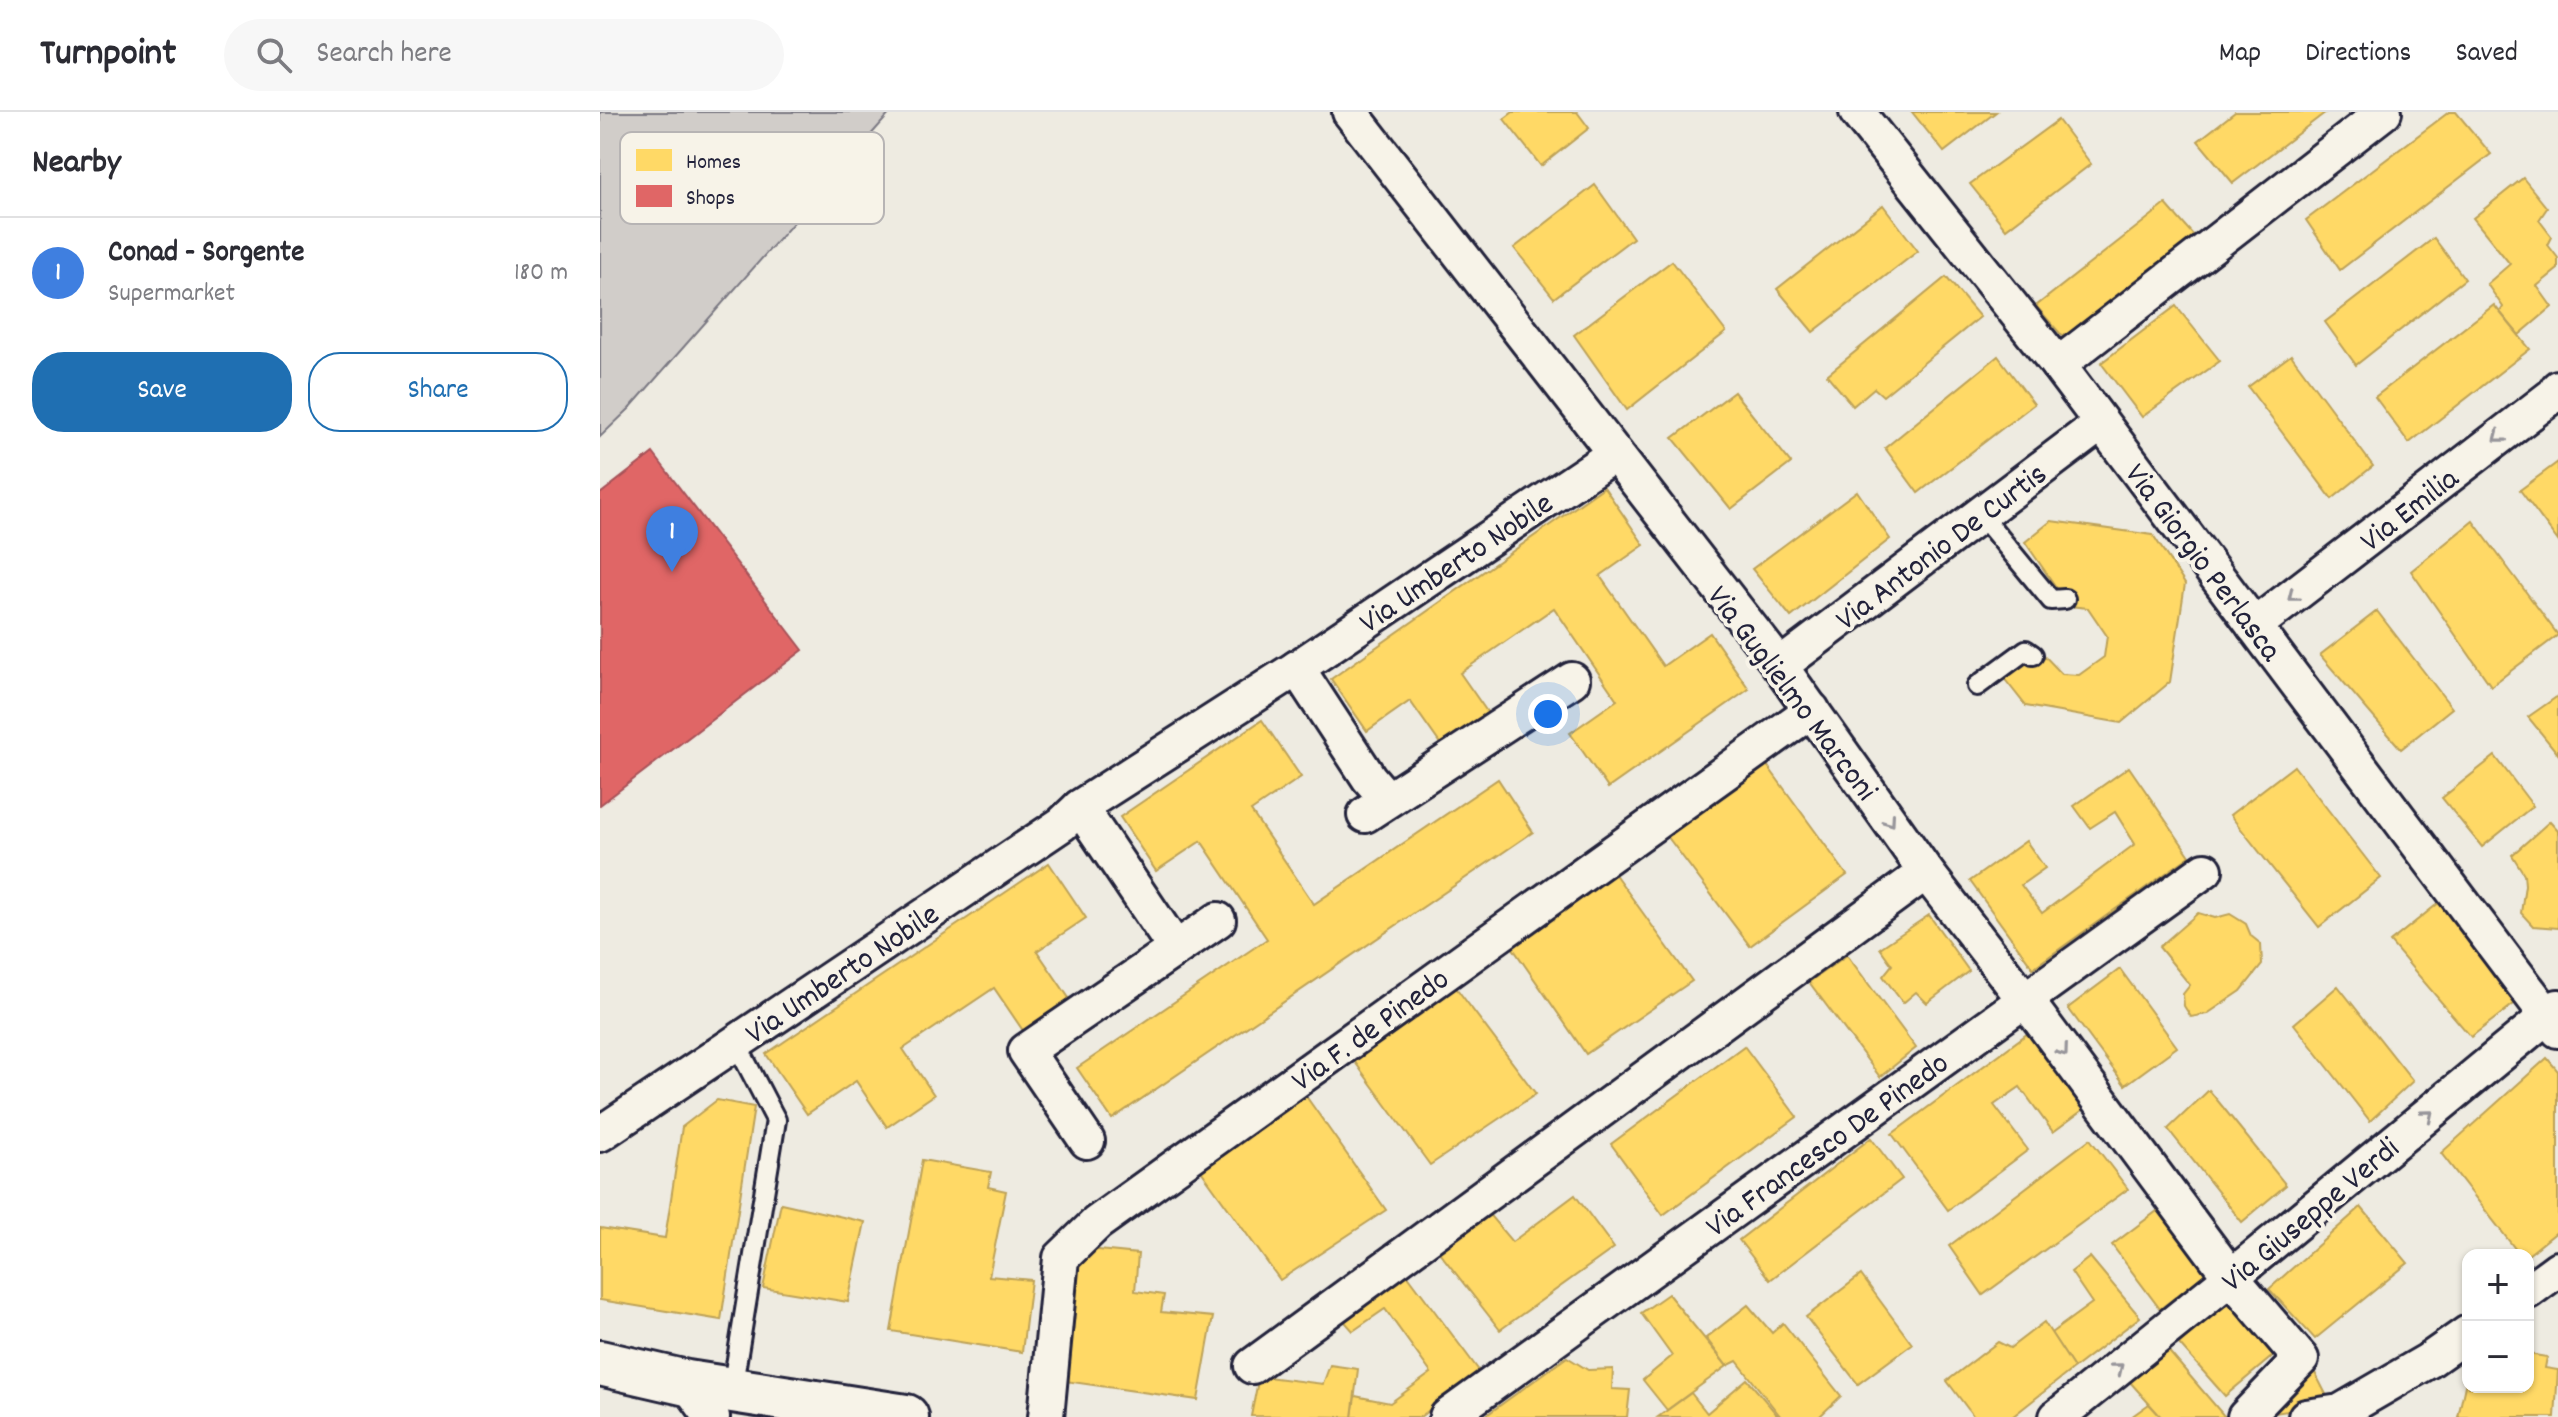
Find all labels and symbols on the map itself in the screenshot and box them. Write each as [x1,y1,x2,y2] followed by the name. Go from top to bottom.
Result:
[620,132,884,224] legend
[686,148,741,179] text: Homes
[686,184,735,215] text: Shops
[2493,428,2508,442] one-way arrow
[1827,454,2059,644] street label: Via Antonio De Curtis
[2111,455,2291,674] street label: Via Giorgio Perlasca
[2352,458,2471,565] street label: Via Emilia
[1351,483,1564,647] street label: Via Umberto Nobile
[646,506,698,572] pin: 1
[1694,577,1887,813] street label: Via Guglielmo Marconi
[2287,586,2302,600] one-way arrow
[1528,694,1568,734] your location
[1880,812,1895,826] one-way arrow
[737,894,950,1058] street label: Via Umberto Nobile
[1283,959,1460,1105] street label: Via F. de Pinedo
[2053,1042,2068,1057] one-way arrow
[1698,1043,1960,1251] street label: Via Francesco De Pinedo
[2418,1110,2433,1125] one-way arrow
[2213,1128,2411,1305] street label: Via Giuseppe Verdi
[2109,1363,2123,1378] one-way arrow

